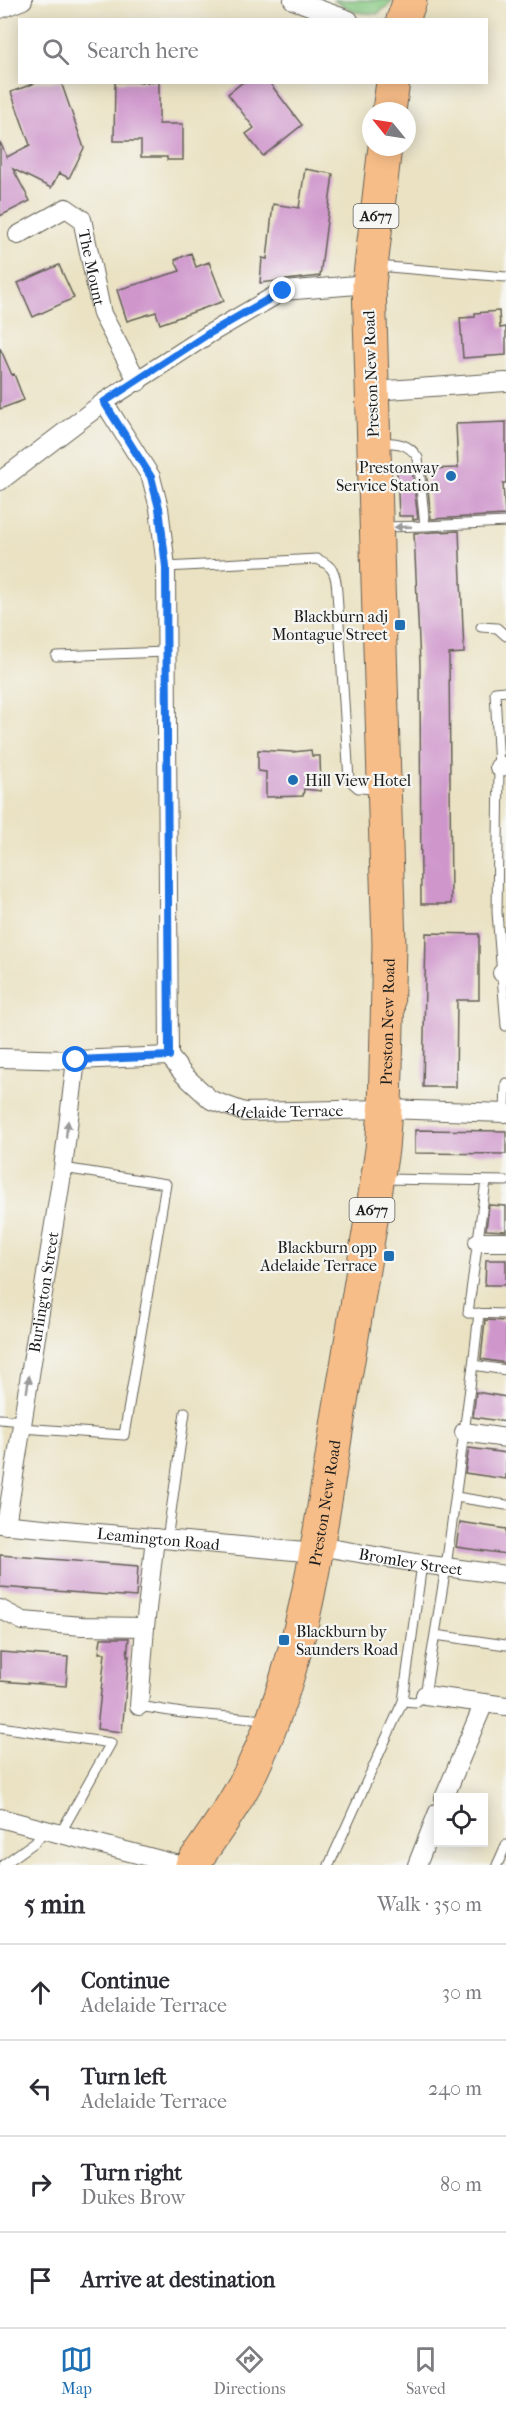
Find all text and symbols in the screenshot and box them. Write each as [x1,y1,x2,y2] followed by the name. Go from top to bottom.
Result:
[18,18,488,84] search box
[39,35,72,68] icon: search
[87,38,199,64] text: Search here
[362,102,416,156] north arrow
[354,204,398,228] road number: A677
[75,227,110,308] street label: The Mount
[269,277,295,303] route end
[359,310,383,438] street label: Preston New Road
[336,458,440,495] place label: Prestonway Service Station
[444,469,458,483] marker: Prestonway Service Station
[393,522,412,532] one-way arrow
[272,607,388,644] place label: Blackburn adj Montague Street
[393,618,407,632] marker: Blackburn adj Montague Street
[305,771,412,790] place label: Hill View Hotel
[286,773,300,787] marker: Hill View Hotel
[376,958,398,1086] street label: Preston New Road
[62,1046,88,1072] route start
[223,1097,344,1122] street label: Adelaide Terrace
[63,1119,72,1138] one-way arrow
[350,1198,394,1222] road number: A677
[24,1230,62,1354] street label: Burlington Street
[259,1238,377,1275] place label: Blackburn opp Adelaide Terrace
[382,1249,396,1263] marker: Blackburn opp Adelaide Terrace
[23,1374,32,1393] one-way arrow
[304,1438,344,1568] street label: Preston New Road
[96,1523,221,1554] street label: Leamington Road
[357,1544,464,1579] street label: Bromley Street
[296,1622,399,1659] place label: Blackburn by Saunders Road
[277,1633,291,1647] marker: Blackburn by Saunders Road
[434,1793,488,1847] map controls
[434,1793,488,1847] button: locate
[24,1889,85,1920] text: 5 min
[377,1893,482,1916] text: Walk · 350 m
[81,1968,170,1994] text: Continue
[24,1976,57,2009] icon: ahead
[442,1981,482,2004] text: 30 m
[81,1994,227,2017] text: Adelaide Terrace
[81,2064,167,2090] text: Turn left
[24,2072,57,2105] icon: left
[428,2077,482,2100] text: 240 m
[81,2090,227,2113] text: Adelaide Terrace
[81,2160,182,2186] text: Turn right
[24,2168,57,2201] icon: right
[440,2173,482,2196] text: 80 m
[81,2186,185,2209] text: Dukes Brow
[24,2264,57,2297] icon: arrive
[81,2267,275,2293] text: Arrive at destination
[60,2343,93,2398] tab: Map
[214,2343,286,2398] tab: Directions
[406,2343,446,2398] tab: Saved

